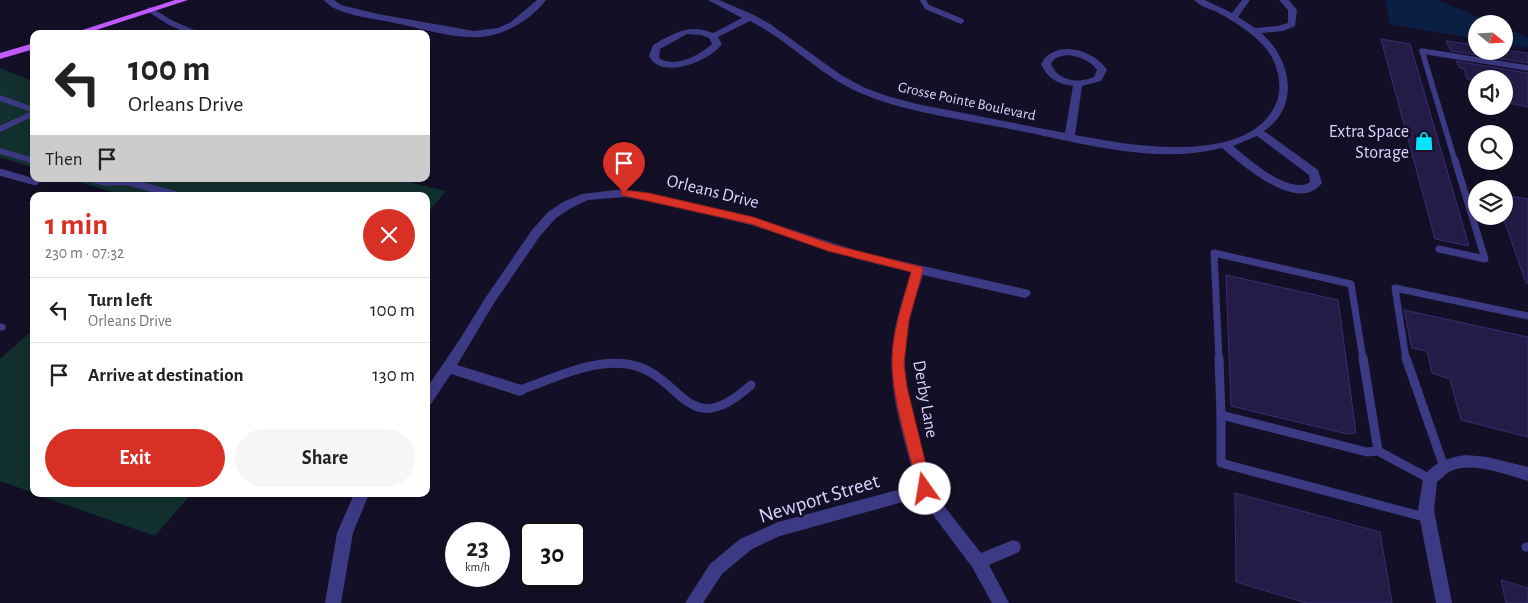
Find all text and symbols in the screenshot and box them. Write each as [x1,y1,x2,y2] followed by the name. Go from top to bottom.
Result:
[1468,15,1512,60] north arrow
[1468,15,1513,225] map controls
[45,50,110,115] icon: left
[128,52,211,87] text: 100 m
[1468,70,1513,115] button: sound
[897,80,1037,123] street label: Grosse Pointe Boulevard
[128,93,244,115] text: Orleans Drive
[1329,123,1409,162] place label: Extra Space Storage
[1468,125,1513,170] button: search
[1413,130,1435,152] shop icon: Extra Space Storage
[603,142,645,193] pin
[93,145,121,173] icon: arrive
[610,149,638,177] icon: arrive
[45,150,83,169] text: Then
[665,172,761,212] street label: Orleans Drive
[1468,180,1513,225] button: layers
[363,209,415,261] button: close
[45,210,108,240] text: 1 min
[45,245,124,261] text: 230 m · 07:32
[88,291,152,310] text: Turn left
[45,296,73,324] icon: left
[370,301,415,320] text: 100 m
[88,313,172,329] text: Orleans Drive
[909,359,941,439] street label: Derby Lane
[45,361,73,389] icon: arrive
[88,366,244,385] text: Arrive at destination
[372,366,415,385] text: 130 m
[45,429,225,487] button: Exit
[235,429,415,487] button: Share
[898,462,950,514] position arrow
[756,470,882,527] street label: Newport Street
[520,522,585,587] speed limit sign: 30
[466,536,489,561] text: 23
[465,561,490,573] text: km/h

